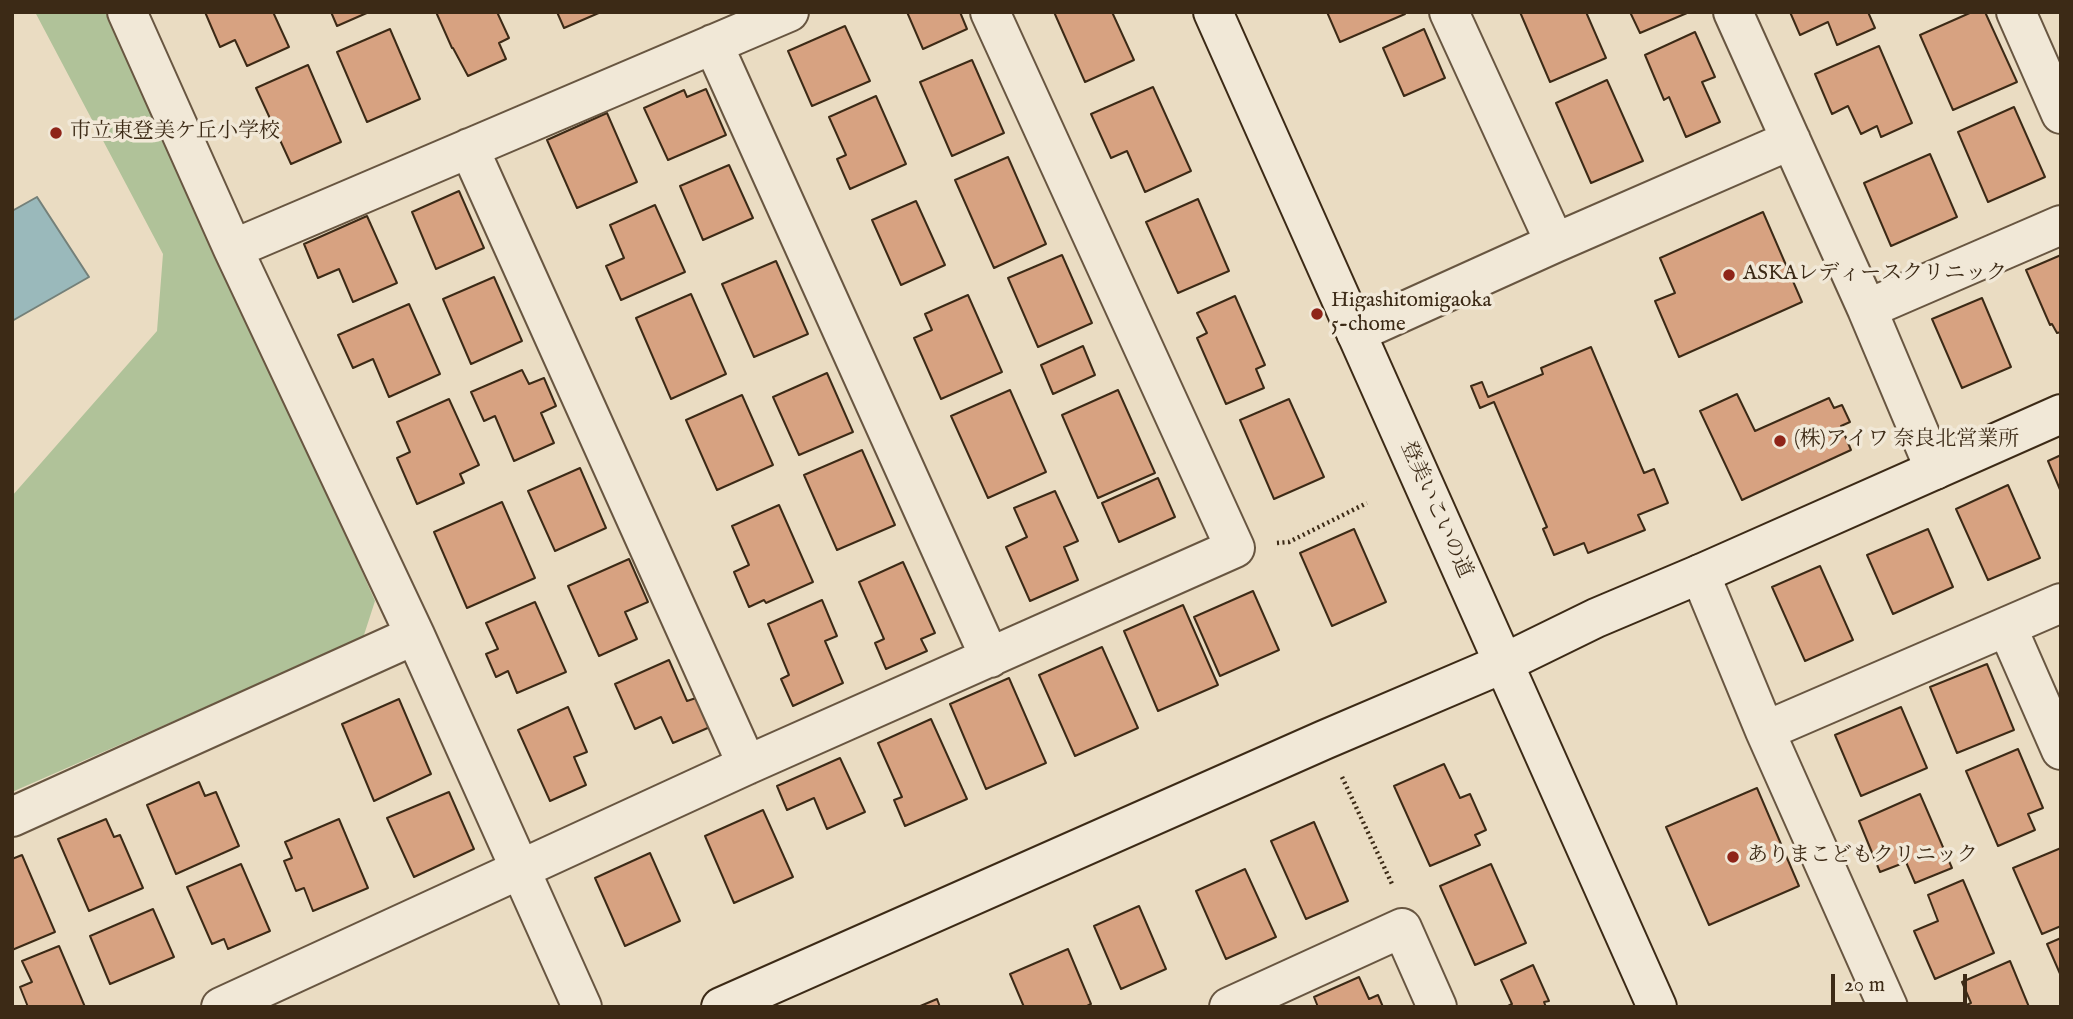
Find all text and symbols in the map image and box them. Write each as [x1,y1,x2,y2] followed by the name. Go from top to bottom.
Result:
[70,120,280,146] place label: 市立東登美ケ丘小学校
[48,125,64,141] marker: 市立東登美ケ丘小学校
[1743,262,2007,288] place label: ASKAレディースクリニック
[1721,267,1737,283] marker: ASKAレディースクリニック
[1331,289,1492,339] place label: Higashitomigaoka 5-chome
[1309,306,1325,322] marker: Higashitomigaoka 5-chome
[1794,428,2019,454] place label: (株)アイワ 奈良北営業所
[1772,433,1788,449] marker: (株)アイワ 奈良北営業所
[1394,438,1476,582] street label: 登美いこいの道
[1747,844,1978,870] place label: ありまこどもクリニック
[1725,849,1741,865] marker: ありまこどもクリニック
[1835,960,1972,1004] scale bar
[1844,972,1885,999] text: 20 m

